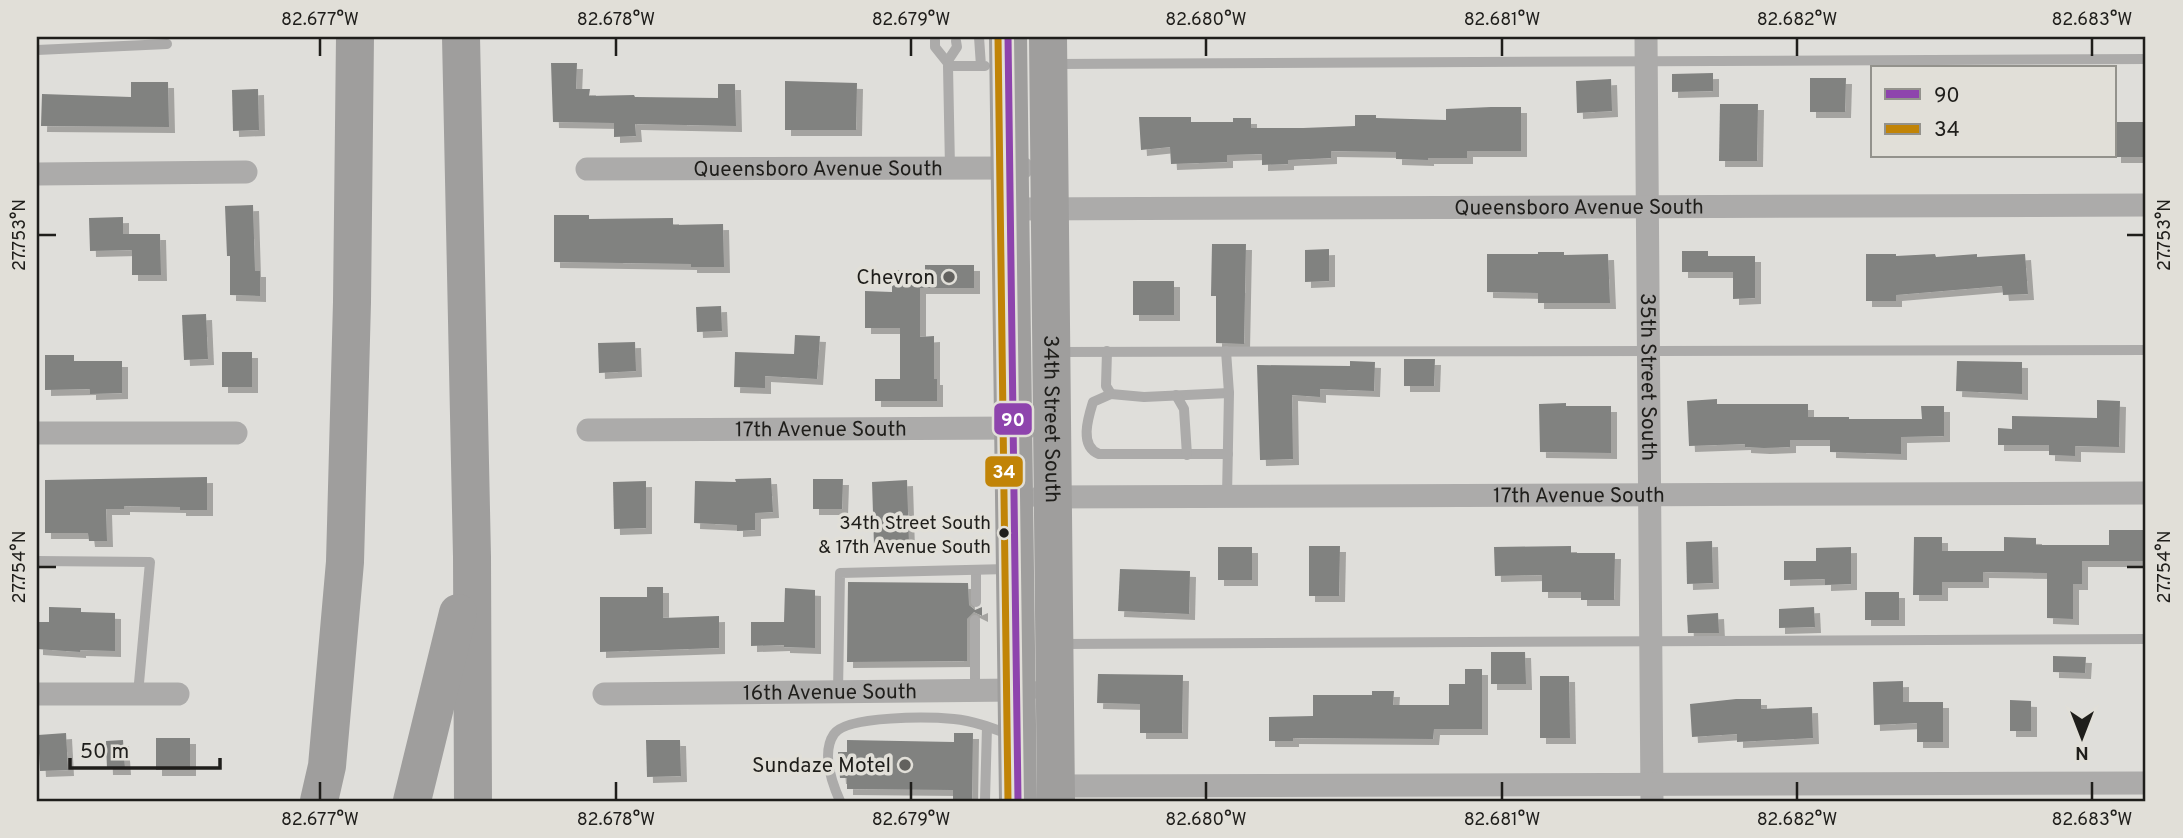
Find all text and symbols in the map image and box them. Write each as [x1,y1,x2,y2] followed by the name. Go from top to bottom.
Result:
[281,9,359,32] text: 82.677°W
[577,9,655,32] text: 82.678°W
[872,9,950,32] text: 82.679°W
[1165,9,1247,32] text: 82.680°W
[1464,9,1540,32] text: 82.681°W
[1757,9,1837,32] text: 82.682°W
[2052,9,2132,32] text: 82.683°W
[1871,66,2116,158] legend
[1934,83,1960,110] text: 90
[1934,117,1960,144] text: 34
[693,156,943,184] street label: Queensboro Avenue South
[1454,195,1704,222] street label: Queensboro Avenue South
[9,199,32,271] text: 27.753°N
[2154,199,2177,271] text: 27.753°N
[856,265,935,292] place label: Chevron
[941,269,957,285] marker: Chevron
[1633,293,1661,461] street label: 35th Street South
[1036,335,1065,503] street label: 34th Street South
[993,402,1033,436] line badge: 90
[1001,409,1025,433] text: 90
[735,417,907,444] street label: 17th Avenue South
[984,455,1024,488] line badge: 34
[992,461,1016,485] text: 34
[1493,483,1665,510] street label: 17th Avenue South
[818,512,991,560] place label: 34th Street South & 17th Avenue South
[997,526,1011,540] marker: 34th Street South & 17th Avenue South
[9,531,32,603] text: 27.754°N
[2154,531,2177,603] text: 27.754°N
[743,679,917,708] street label: 16th Avenue South
[2046,702,2116,772] north arrow
[70,726,220,770] scale bar
[80,739,129,766] text: 50 m
[2075,740,2089,764] text: N
[752,753,891,780] place label: Sundaze Motel
[897,757,913,773] marker: Sundaze Motel
[281,809,359,832] text: 82.677°W
[577,809,655,832] text: 82.678°W
[872,809,950,832] text: 82.679°W
[1165,809,1247,832] text: 82.680°W
[1464,809,1540,832] text: 82.681°W
[1757,809,1837,832] text: 82.682°W
[2052,809,2132,832] text: 82.683°W

